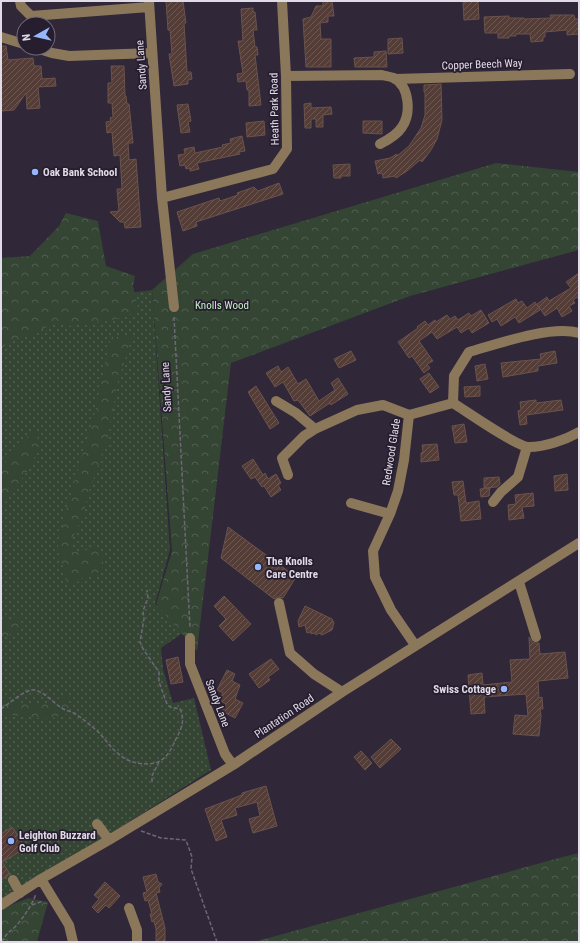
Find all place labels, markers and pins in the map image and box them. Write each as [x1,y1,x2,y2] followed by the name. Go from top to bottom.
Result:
[43,166,118,179] place label: Oak Bank School
[30,167,40,177] marker: Oak Bank School
[266,555,318,581] place label: The Knolls Care Centre
[253,562,263,572] marker: The Knolls Care Centre
[433,683,496,696] place label: Swiss Cottage
[499,684,509,694] marker: Swiss Cottage
[19,829,96,855] place label: Leighton Buzzard Golf Club
[6,836,16,846] marker: Leighton Buzzard Golf Club

